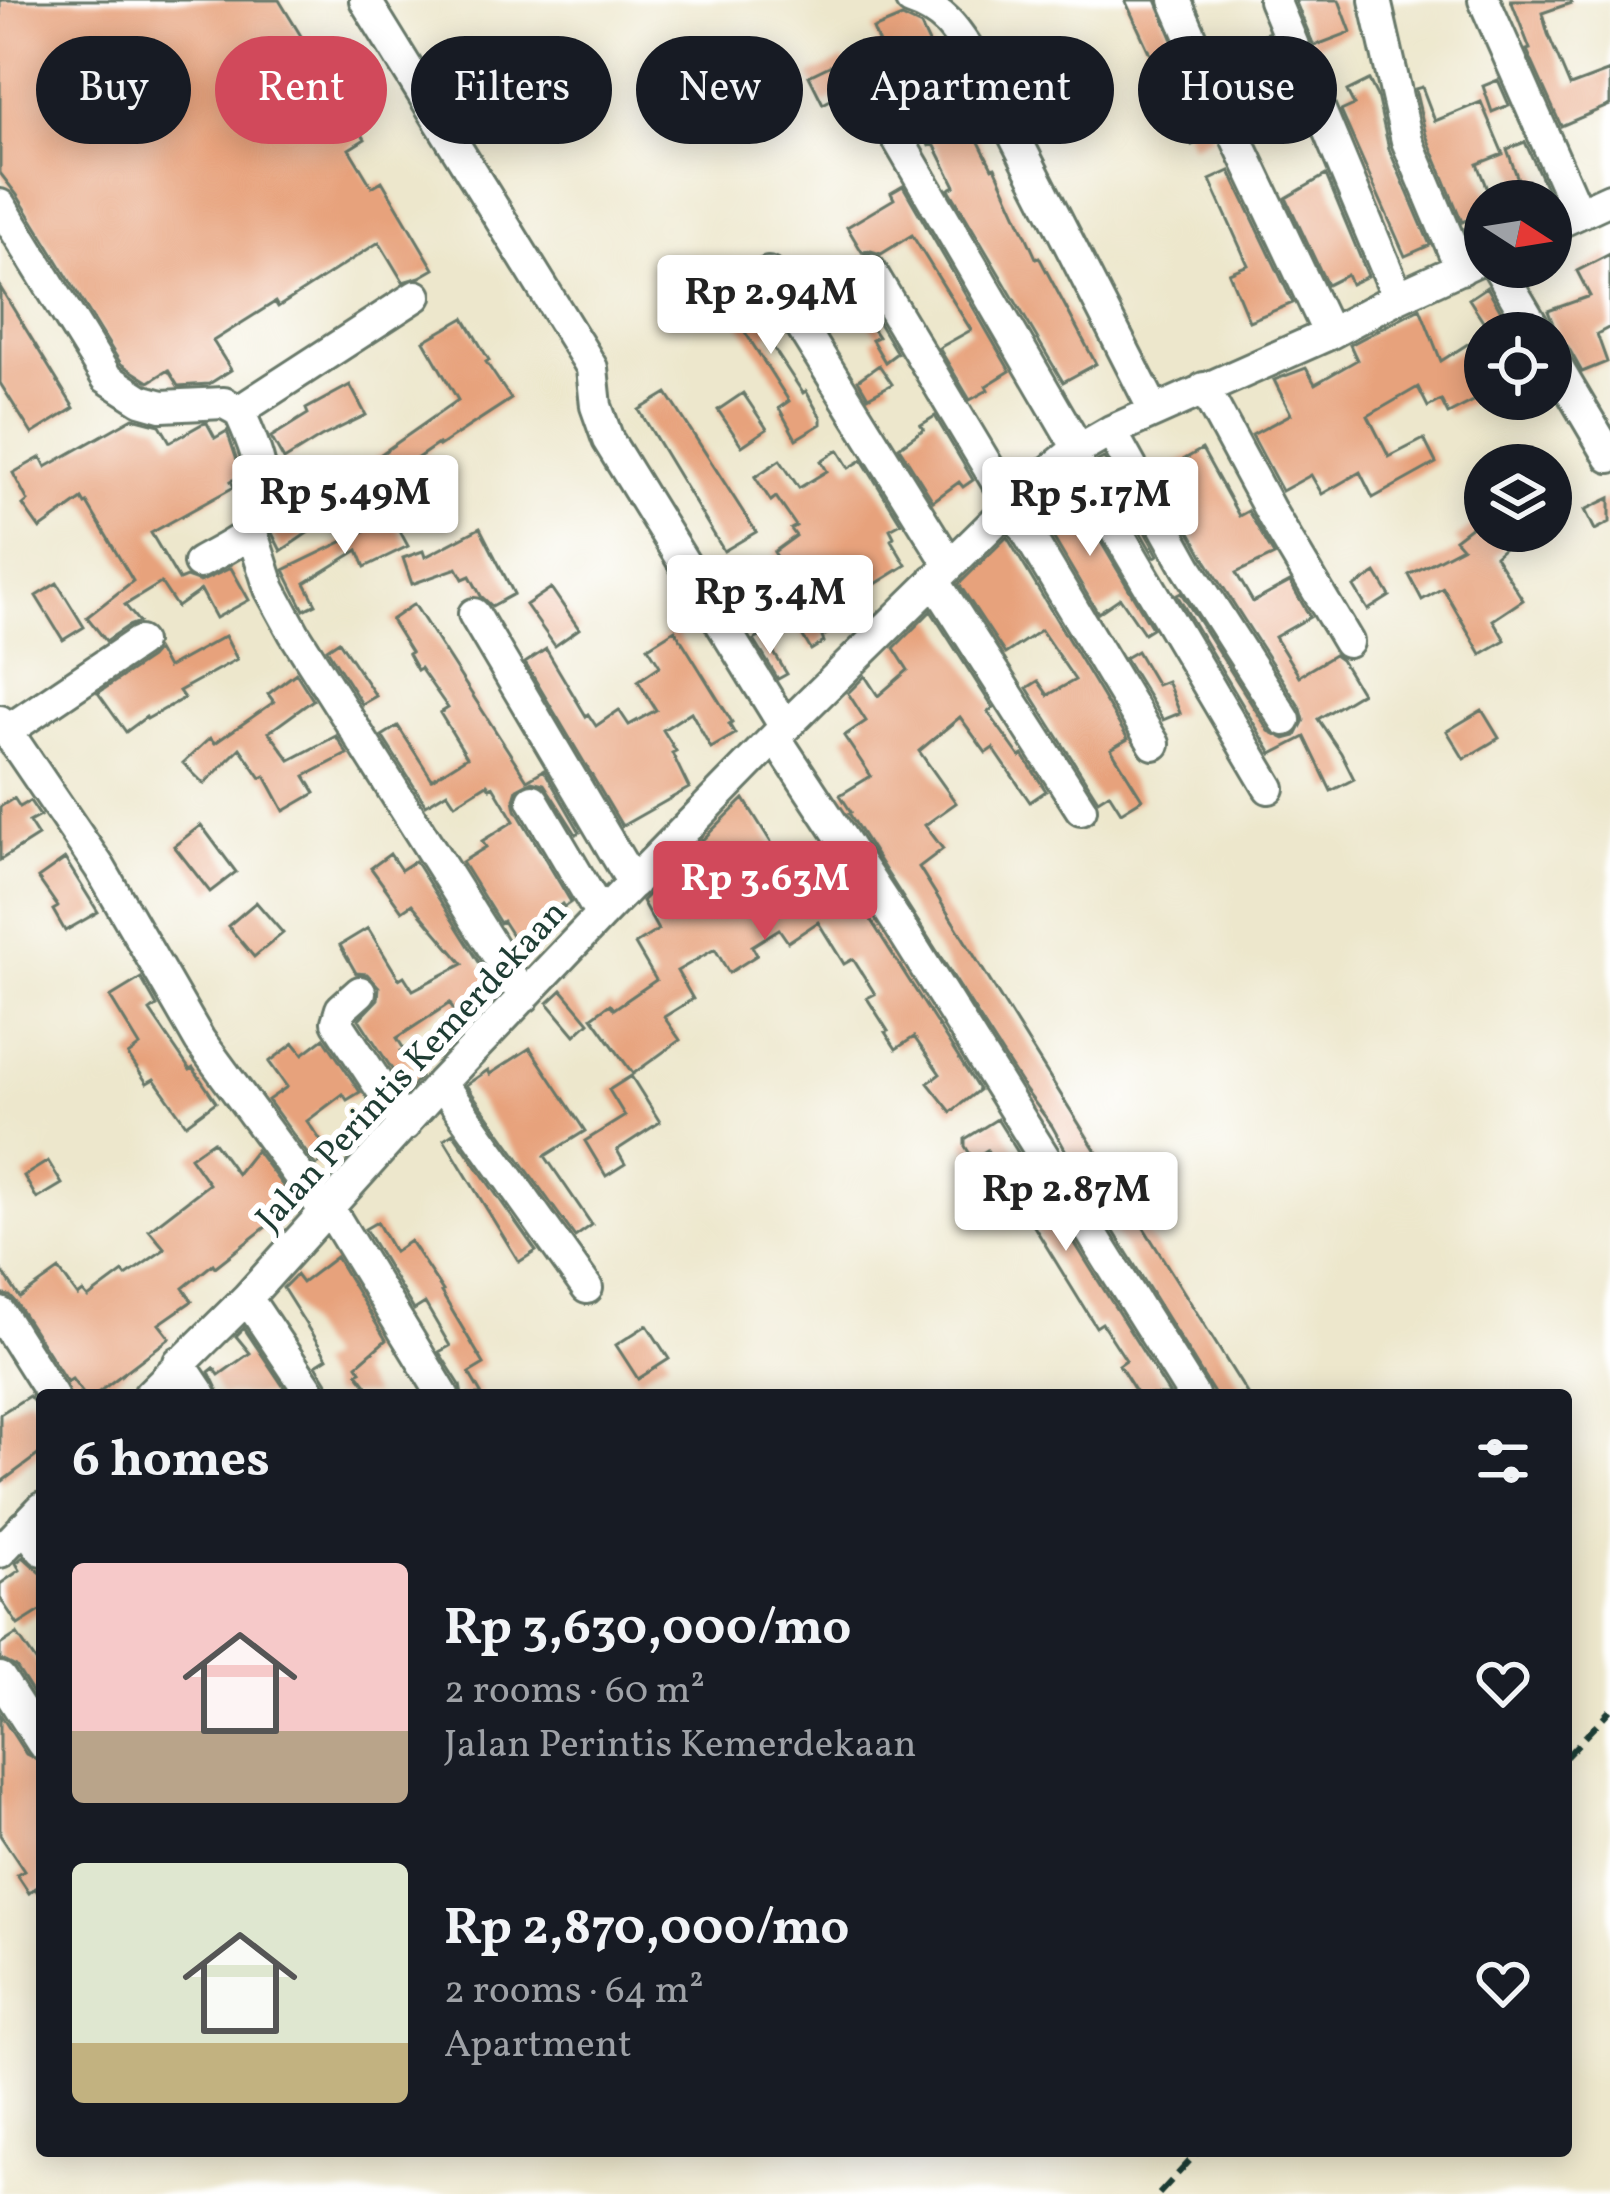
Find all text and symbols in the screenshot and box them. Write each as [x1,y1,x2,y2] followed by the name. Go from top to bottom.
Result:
[36,36,191,144] chip: Buy
[215,36,387,144] chip: Rent
[411,36,612,144] chip: Filters
[636,36,803,144] chip: New
[827,36,1114,144] chip: Apartment
[1138,36,1337,144] chip: House
[1464,180,1572,288] north arrow
[1464,180,1572,552] map controls
[647,255,895,357] pin: Rp 2.94M
[684,267,858,321] text: Rp 2.94M
[1464,312,1572,420] button: locate
[1464,444,1572,552] button: layers
[221,455,469,557] pin: Rp 5.49M
[966,457,1214,559] pin: Rp 5.17M
[259,467,431,521] text: Rp 5.49M
[1009,469,1171,523] text: Rp 5.17M
[659,555,881,657] pin: Rp 3.4M
[694,567,846,621] text: Rp 3.4M
[641,841,889,943] pin: Rp 3.63M
[680,853,850,907] text: Rp 3.63M
[246,890,580,1243] street label: Jalan Perintis Kemerdekaan
[942,1152,1190,1254] pin: Rp 2.87M
[982,1164,1150,1218] text: Rp 2.87M
[72,1426,270,1497] text: 6 homes
[1470,1428,1536,1494] icon: filters
[444,1594,851,1665] text: Rp 3,630,000/mo
[168,1611,312,1755] icon: home
[1470,1650,1536,1716] icon: heart
[444,1665,705,1719] text: 2 rooms · 60 m²
[444,1719,917,1773] text: Jalan Perintis Kemerdekaan
[444,1894,849,1965] text: Rp 2,870,000/mo
[168,1911,312,2055] icon: home
[1470,1950,1536,2016] icon: heart
[444,1965,704,2019] text: 2 rooms · 64 m²
[444,2019,632,2073] text: Apartment

